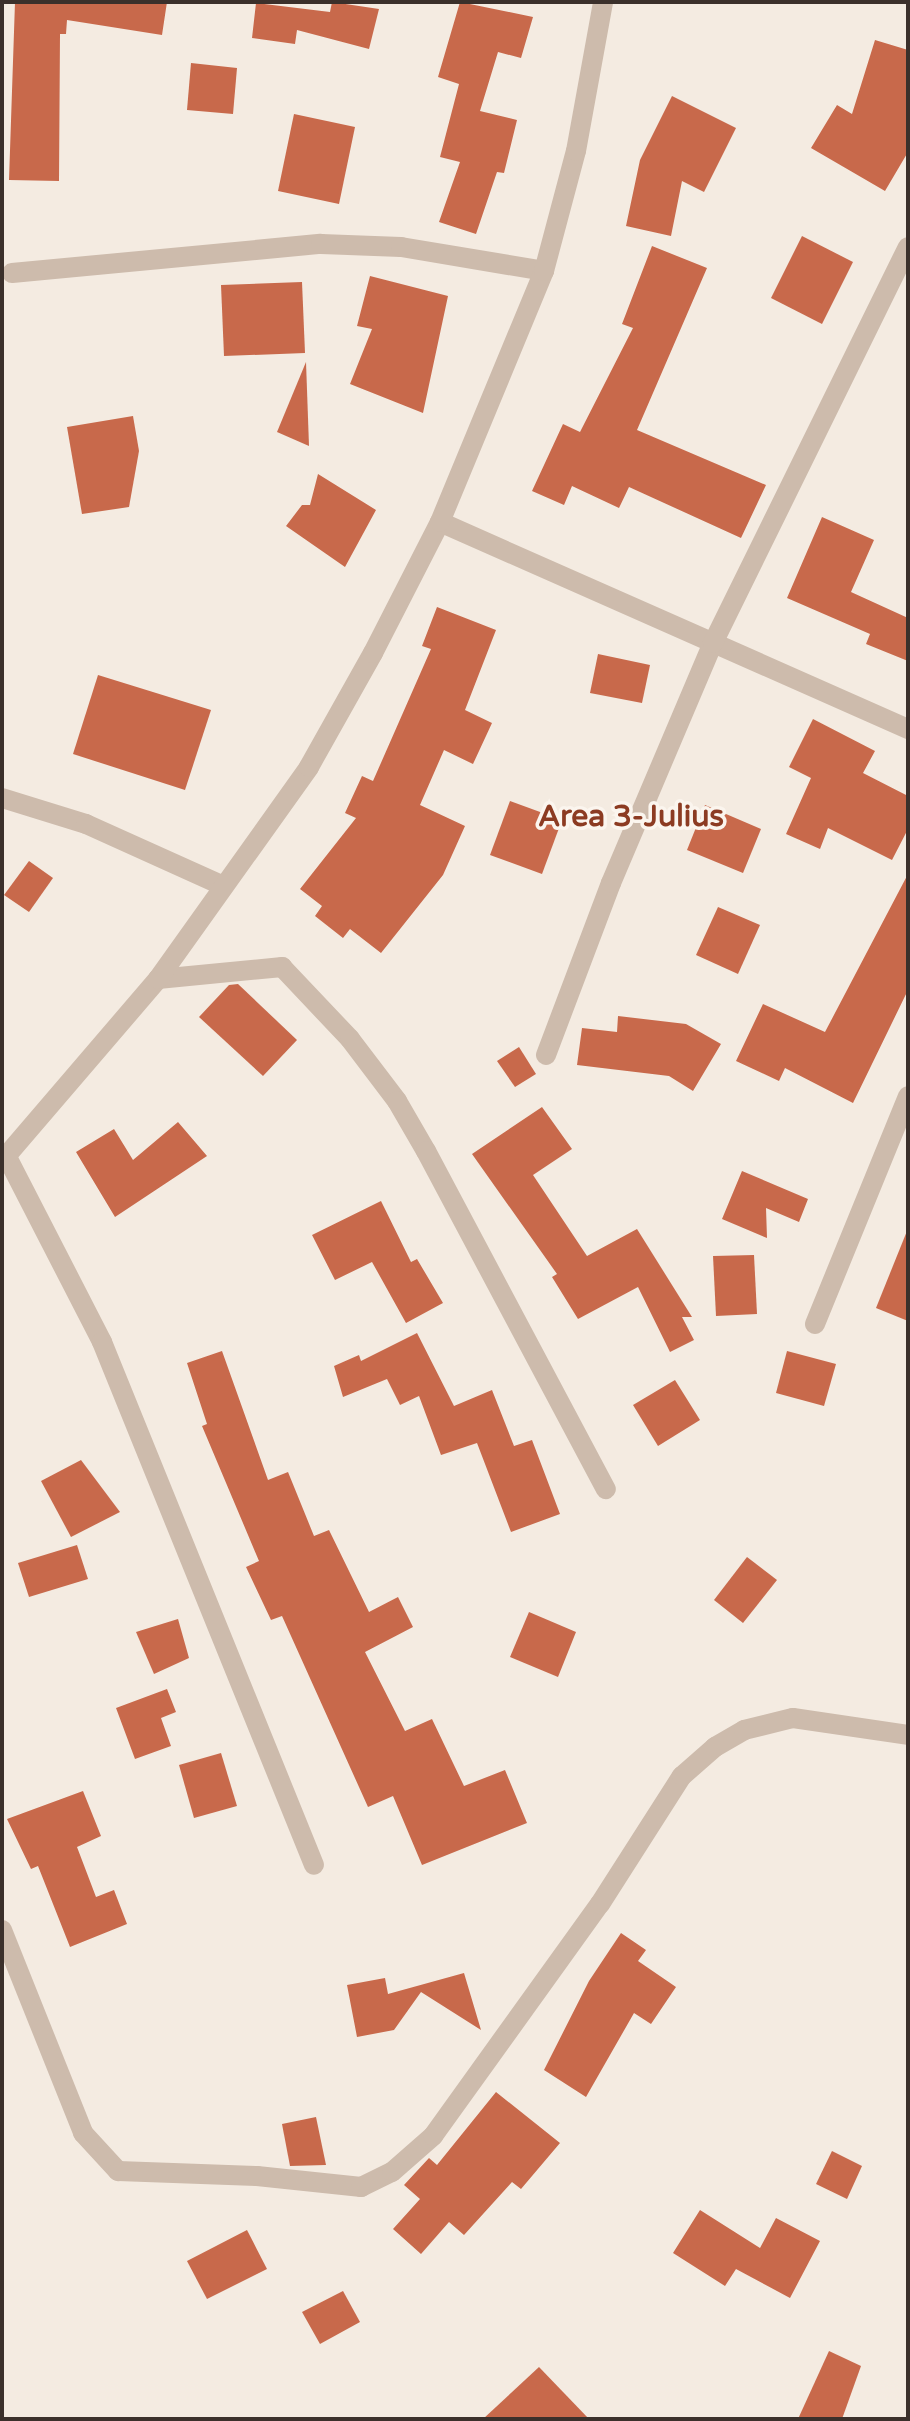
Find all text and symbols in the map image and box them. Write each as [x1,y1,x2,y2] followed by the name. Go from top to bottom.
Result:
[538,799,724,835] district label: Area 3-Julius

